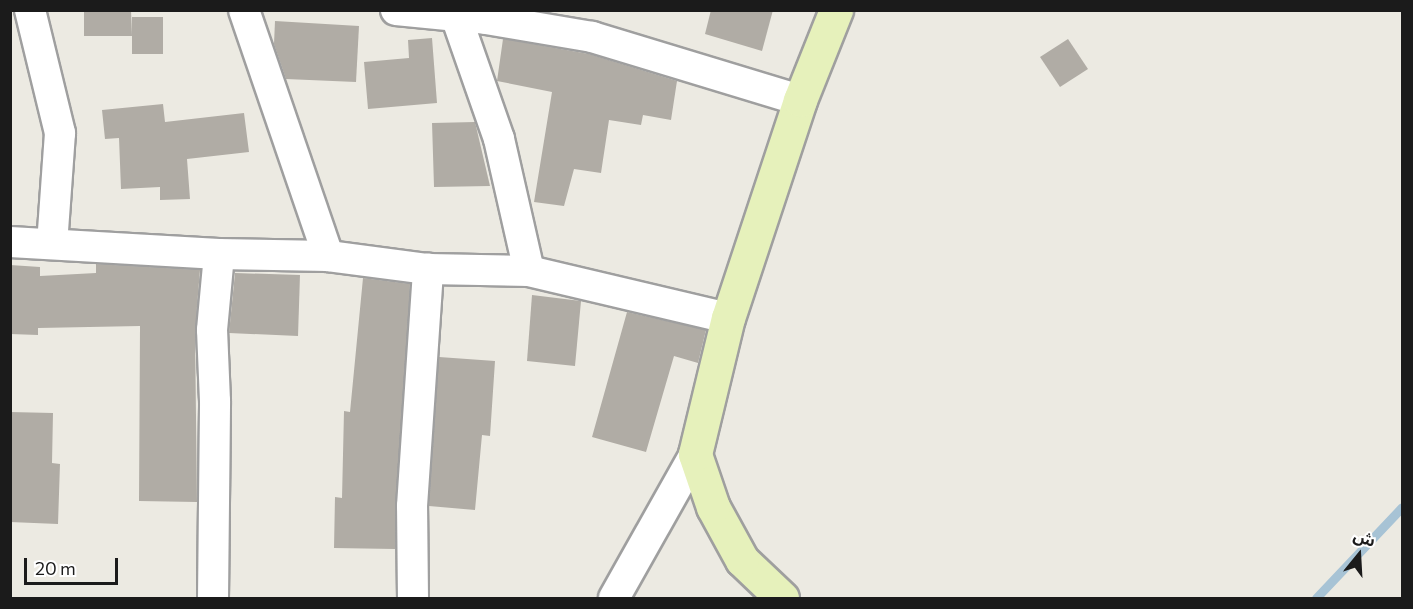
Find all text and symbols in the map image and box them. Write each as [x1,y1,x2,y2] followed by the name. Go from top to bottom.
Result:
[1329,525,1389,585] north arrow
[1351,525,1378,550] text: ش
[27,546,122,584] scale bar
[35,557,76,579] text: 20 m

